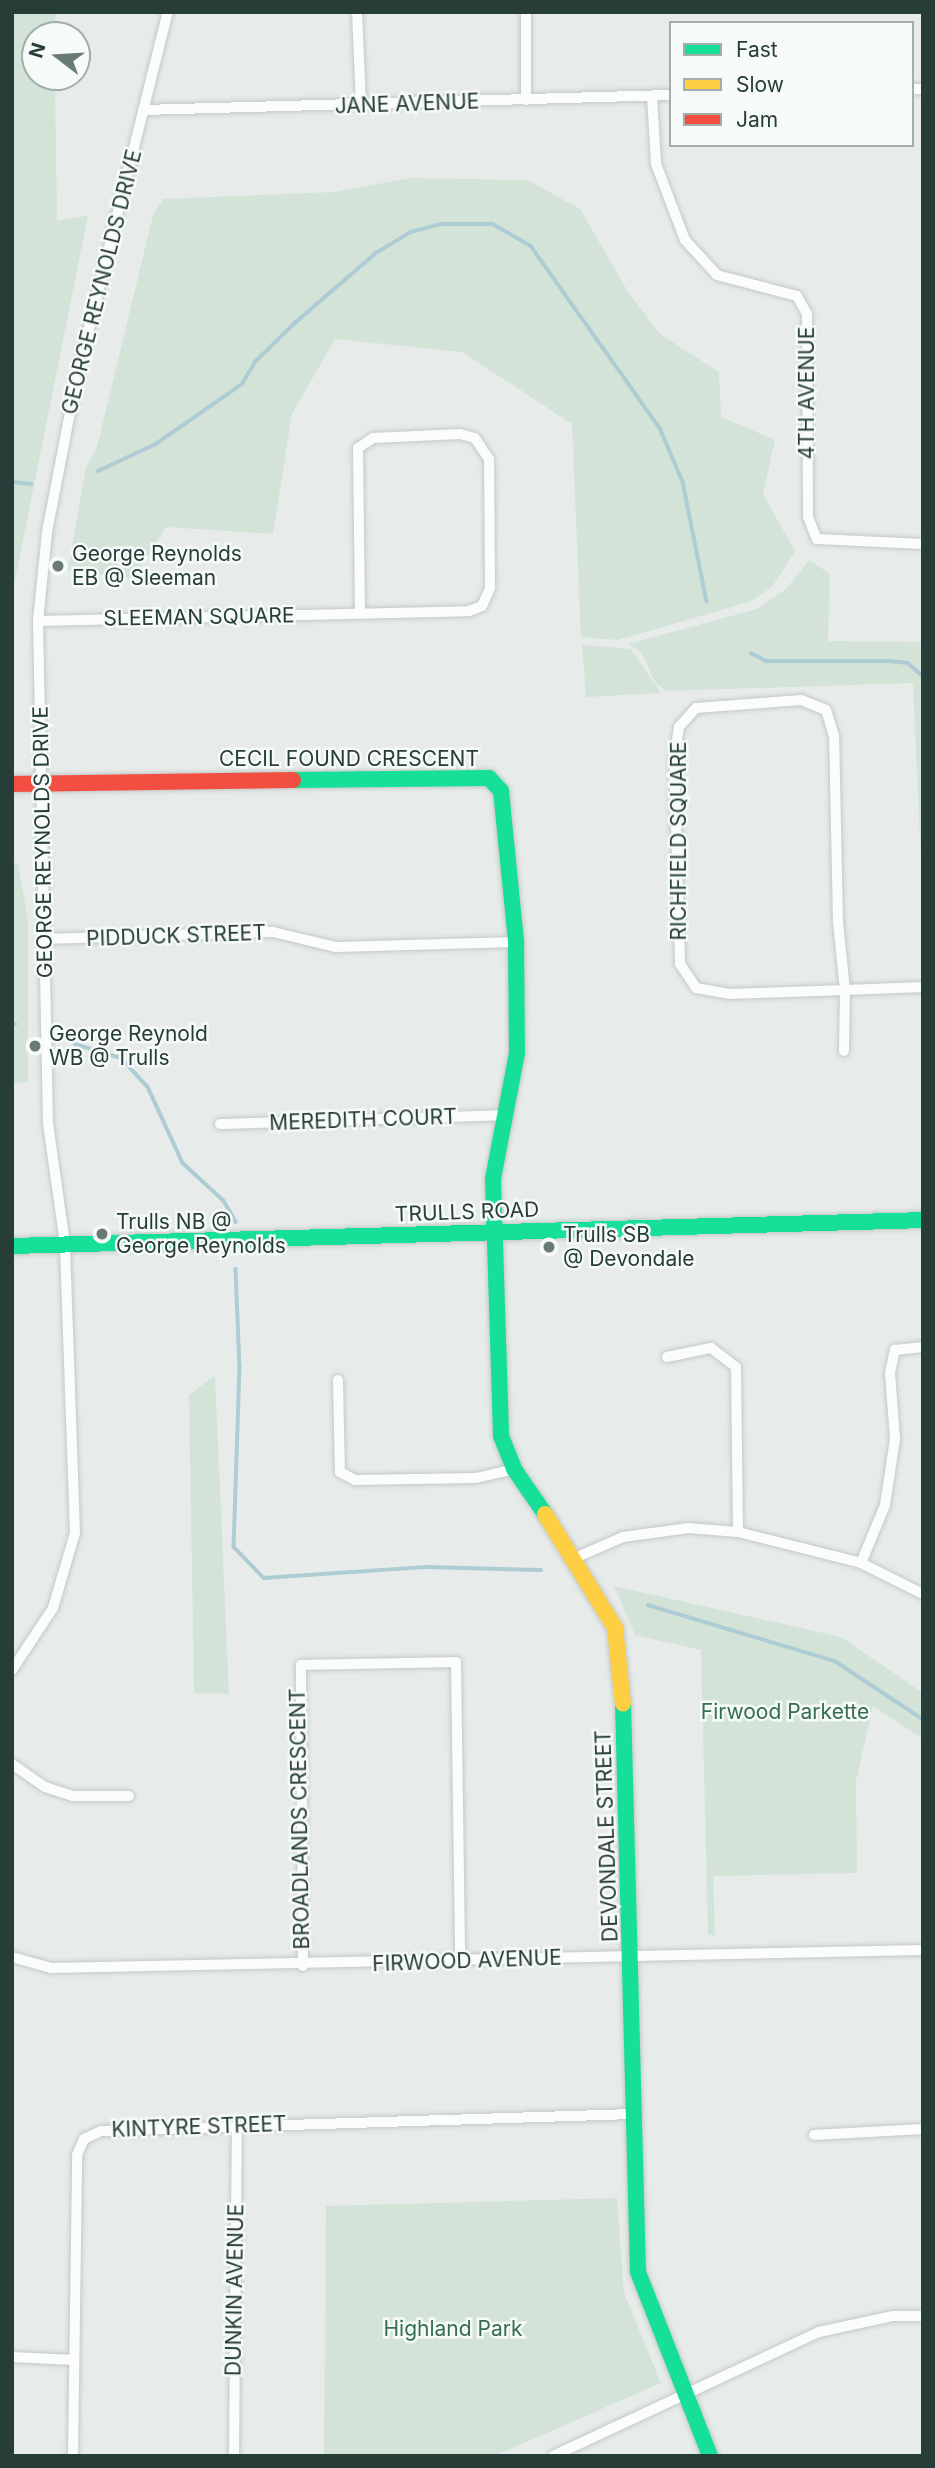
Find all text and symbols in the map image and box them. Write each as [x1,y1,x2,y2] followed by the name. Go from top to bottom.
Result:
[21,21,91,91] north arrow
[669,21,914,147] legend
[736,37,778,62] text: Fast
[24,40,50,61] text: N
[736,72,784,97] text: Slow
[334,89,480,119] street label: JANE AVENUE
[736,107,778,132] text: Jam
[57,147,147,417] street label: GEORGE REYNOLDS DRIVE
[794,327,820,459] street label: 4TH AVENUE
[72,541,242,591] place label: George Reynolds EB @ Sleeman
[50,558,66,574] marker: George Reynolds EB @ Sleeman
[103,603,295,631] street label: SLEEMAN SQUARE
[28,706,58,978] street label: GEORGE REYNOLDS DRIVE
[666,741,692,941] street label: RICHFIELD SQUARE
[219,746,479,772] street label: CECIL FOUND CRESCENT
[86,920,266,952] street label: PIDDUCK STREET
[49,1021,208,1071] place label: George Reynold WB @ Trulls
[27,1038,43,1054] marker: George Reynold WB @ Trulls
[269,1104,457,1136] street label: MEREDITH COURT
[394,1197,540,1227] street label: TRULLS ROAD
[116,1209,286,1259] place label: Trulls NB @ George Reynolds
[563,1222,695,1272] place label: Trulls SB @ Devondale
[94,1226,110,1242] marker: Trulls NB @ George Reynolds
[541,1239,557,1255] marker: Trulls SB @ Devondale
[285,1688,315,1950] street label: BROADLANDS CRESCENT
[701,1699,869,1725] park label: Firwood Parkette
[591,1730,623,1942] street label: DEVONDALE STREET
[372,1945,562,1977] street label: FIRWOOD AVENUE
[111,2111,287,2143] street label: KINTYRE STREET
[221,2204,249,2376] street label: DUNKIN AVENUE
[383,2316,523,2342] park label: Highland Park

